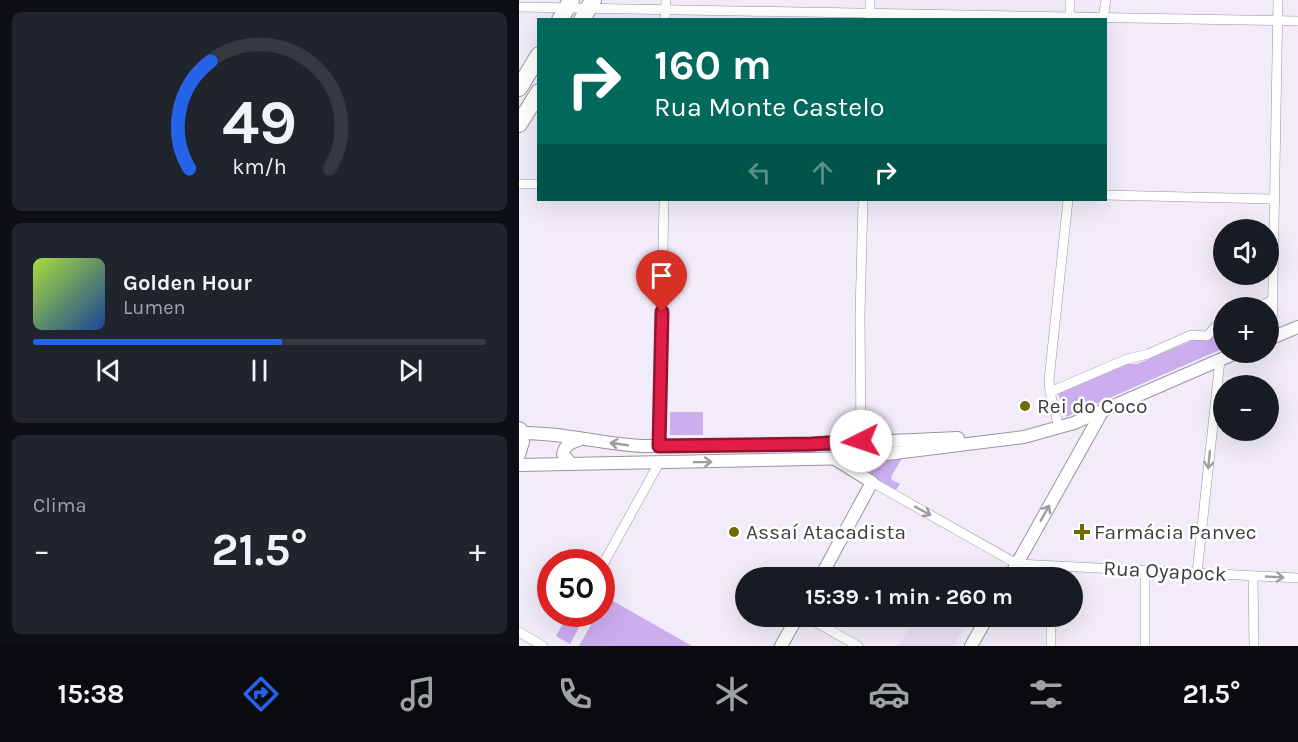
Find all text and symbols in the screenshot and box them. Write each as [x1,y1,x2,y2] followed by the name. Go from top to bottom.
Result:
[654,40,772,90] text: 160 m
[555,42,633,120] icon: right
[222,86,297,159] text: 49
[654,91,884,123] text: Rua Monte Castelo
[232,154,287,179] text: km/h
[743,156,776,189] icon: left
[806,156,839,189] icon: ahead
[869,156,902,189] icon: right
[1213,219,1279,441] map controls
[1213,219,1279,285] button: sound
[636,250,687,312] pin
[645,259,678,292] icon: arrive
[123,270,252,296] text: Golden Hour
[123,296,186,319] text: Lumen
[1213,297,1279,363] button: +
[92,354,125,387] icon: previous
[243,354,276,387] icon: pause
[394,354,427,387] icon: next
[1213,375,1279,441] button: −
[1037,394,1147,418] place label: Rei do Coco
[1018,399,1032,413] marker: Rei do Coco
[829,409,893,473] position arrow
[609,438,629,449] one-way arrow
[1203,450,1214,470] one-way arrow
[693,456,713,468] one-way arrow
[33,494,87,517] text: Clima
[1040,505,1052,522] one-way arrow
[914,506,932,517] one-way arrow
[746,520,906,544] place label: Assaí Atacadista
[1094,520,1257,544] place label: Farmácia Panvec
[211,524,308,576] text: 21.5°
[727,525,741,539] marker: Assaí Atacadista
[1075,525,1089,539] marker: Farmácia Panvec
[33,531,50,569] text: −
[469,531,486,569] text: +
[537,549,615,627] speed limit sign: 50
[1103,556,1227,586] street label: Rua Oyapock
[1265,572,1285,583] one-way arrow
[805,584,1013,610] text: 15:39 · 1 min · 260 m
[240,673,282,715] icon: directions
[397,673,439,715] icon: music
[554,673,596,715] icon: phone
[711,673,753,715] icon: climate
[868,673,910,715] icon: car
[1025,673,1067,715] icon: filters
[58,678,124,710] text: 15:38
[1182,678,1240,710] text: 21.5°

